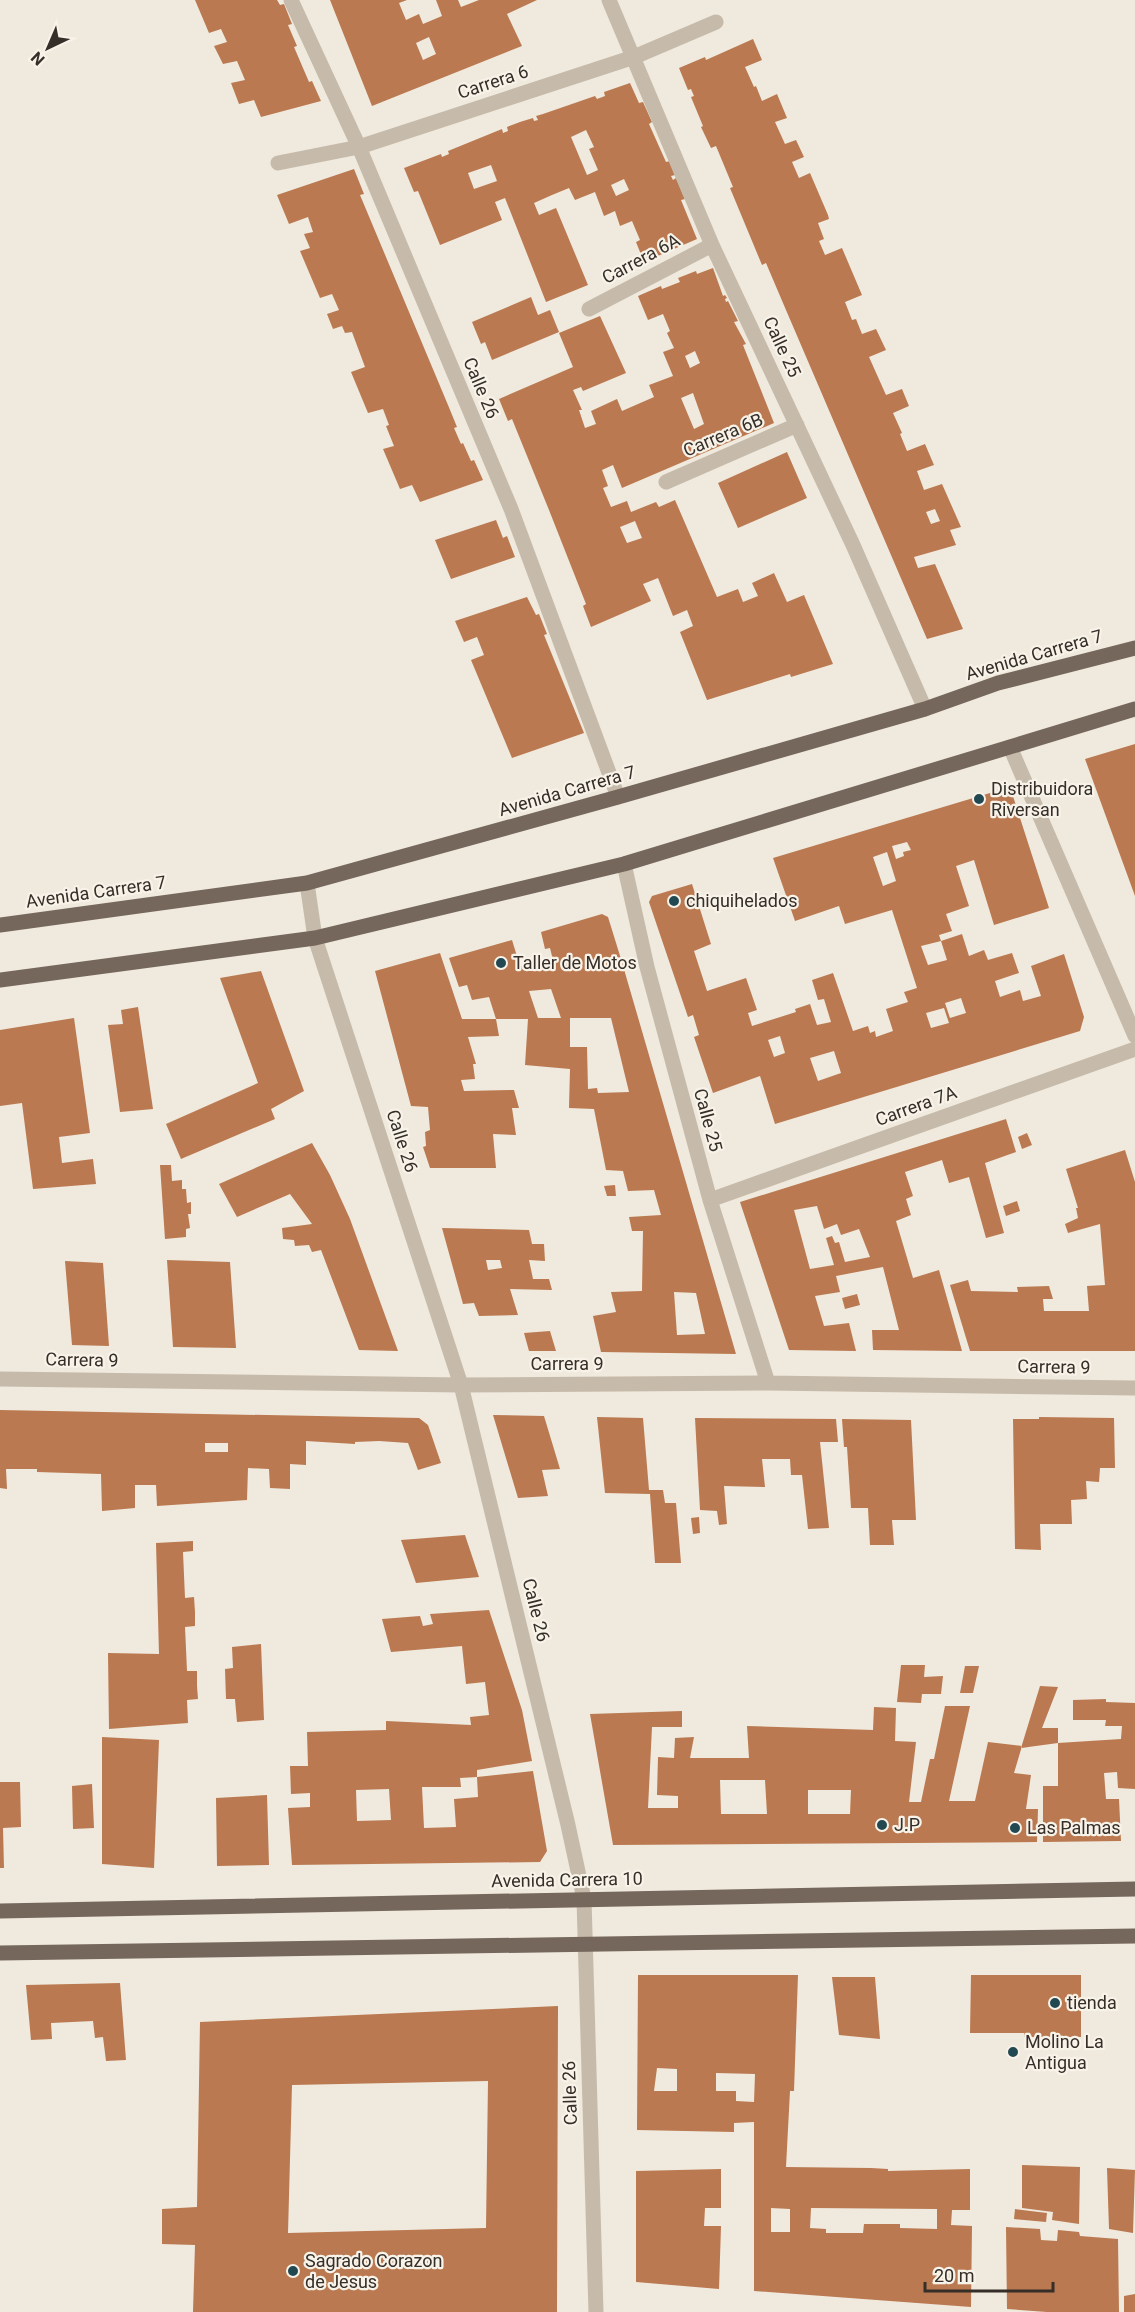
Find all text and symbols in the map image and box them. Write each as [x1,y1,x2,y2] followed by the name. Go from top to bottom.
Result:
[18,18,78,78] north arrow
[27,48,49,69] text: N
[455,60,531,103] street label: Carrera 6
[598,229,683,288] street label: Carrera 6A
[759,313,806,380] street label: Calle 25
[459,354,504,422] street label: Calle 26
[680,408,766,461] street label: Carrera 6B
[963,625,1105,684] street label: Avenida Carrera 7
[496,761,638,820] street label: Avenida Carrera 7
[991,778,1093,820] place label: Distribuidora Riversan
[972,792,986,806] marker: Distribuidora Riversan
[24,871,167,912] street label: Avenida Carrera 7
[686,890,798,911] place label: chiquihelados
[667,894,681,908] marker: chiquihelados
[513,952,637,973] place label: Taller de Motos
[494,956,508,970] marker: Taller de Motos
[872,1081,960,1130] street label: Carrera 7A
[690,1086,727,1154] street label: Calle 25
[383,1107,422,1175] street label: Calle 26
[45,1348,119,1371] street label: Carrera 9
[530,1353,604,1374] street label: Carrera 9
[1017,1355,1091,1378] street label: Carrera 9
[518,1576,554,1644] street label: Calle 26
[894,1814,920,1835] place label: J.P
[1027,1817,1121,1838] place label: Las Palmas
[875,1818,889,1832] marker: J.P
[1008,1821,1022,1835] marker: Las Palmas
[491,1868,643,1891] street label: Avenida Carrera 10
[1067,1992,1117,2013] place label: tienda
[1048,1996,1062,2010] marker: tienda
[1025,2031,1104,2073] place label: Molino La Antigua
[1006,2045,1020,2059] marker: Molino La Antigua
[558,2060,581,2126] street label: Calle 26
[305,2250,443,2292] place label: Sagrado Corazon de Jesus
[925,2255,1052,2293] scale bar
[286,2264,300,2278] marker: Sagrado Corazon de Jesus
[934,2265,974,2286] text: 20 m

